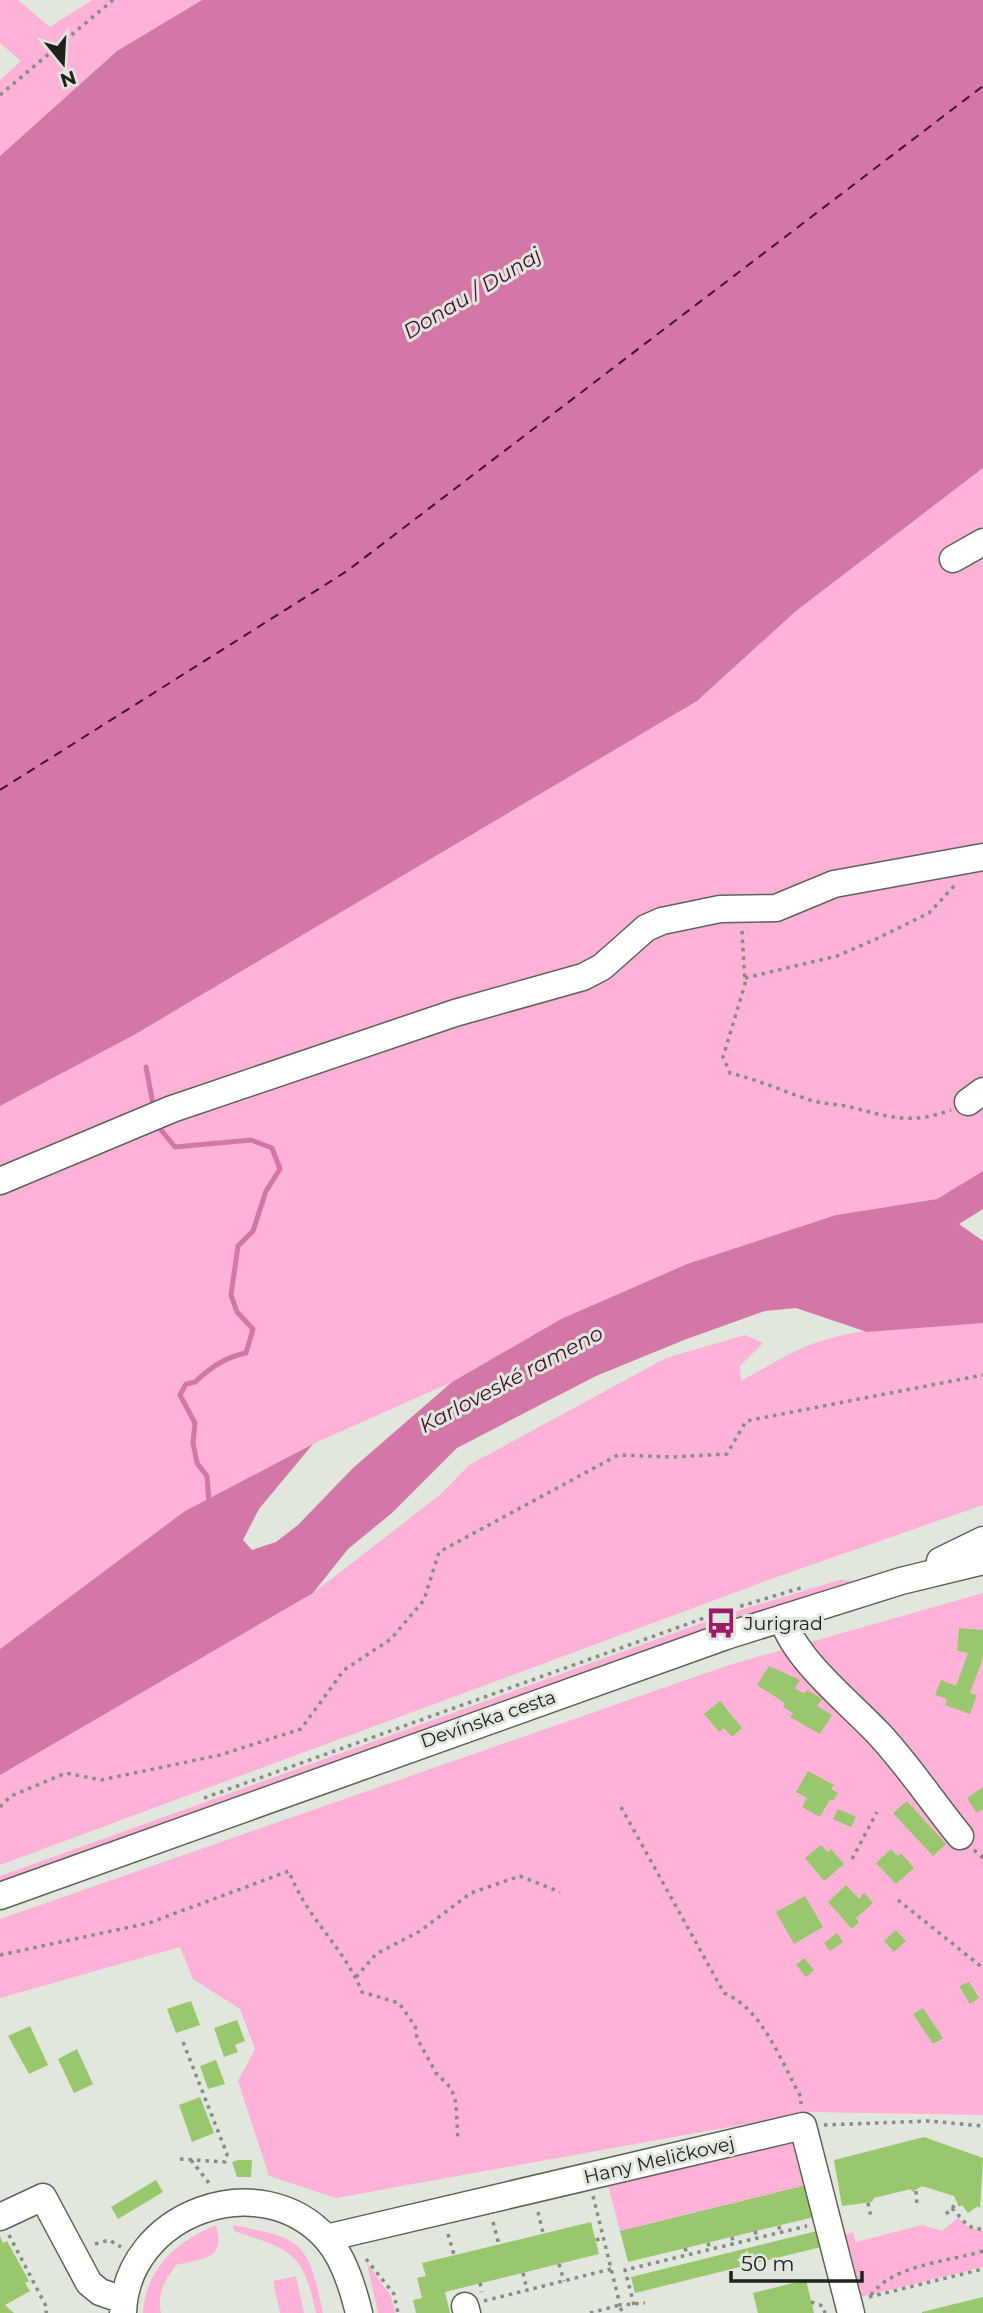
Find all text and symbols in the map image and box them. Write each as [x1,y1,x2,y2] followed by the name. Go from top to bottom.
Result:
[28,28,98,98] north arrow
[57,65,79,92] text: N
[398,242,546,344] water label: Donau / Dunaj
[415,1320,607,1438] water label: Karloveské rameno
[704,1606,738,1640] bus stop icon: Jurigrad
[743,1612,823,1635] place label: Jurigrad
[417,1685,559,1753] street label: Devínska cesta
[581,2131,737,2189] street label: Hany Meličkovej
[731,2240,862,2284] scale bar
[741,2251,795,2276] text: 50 m

